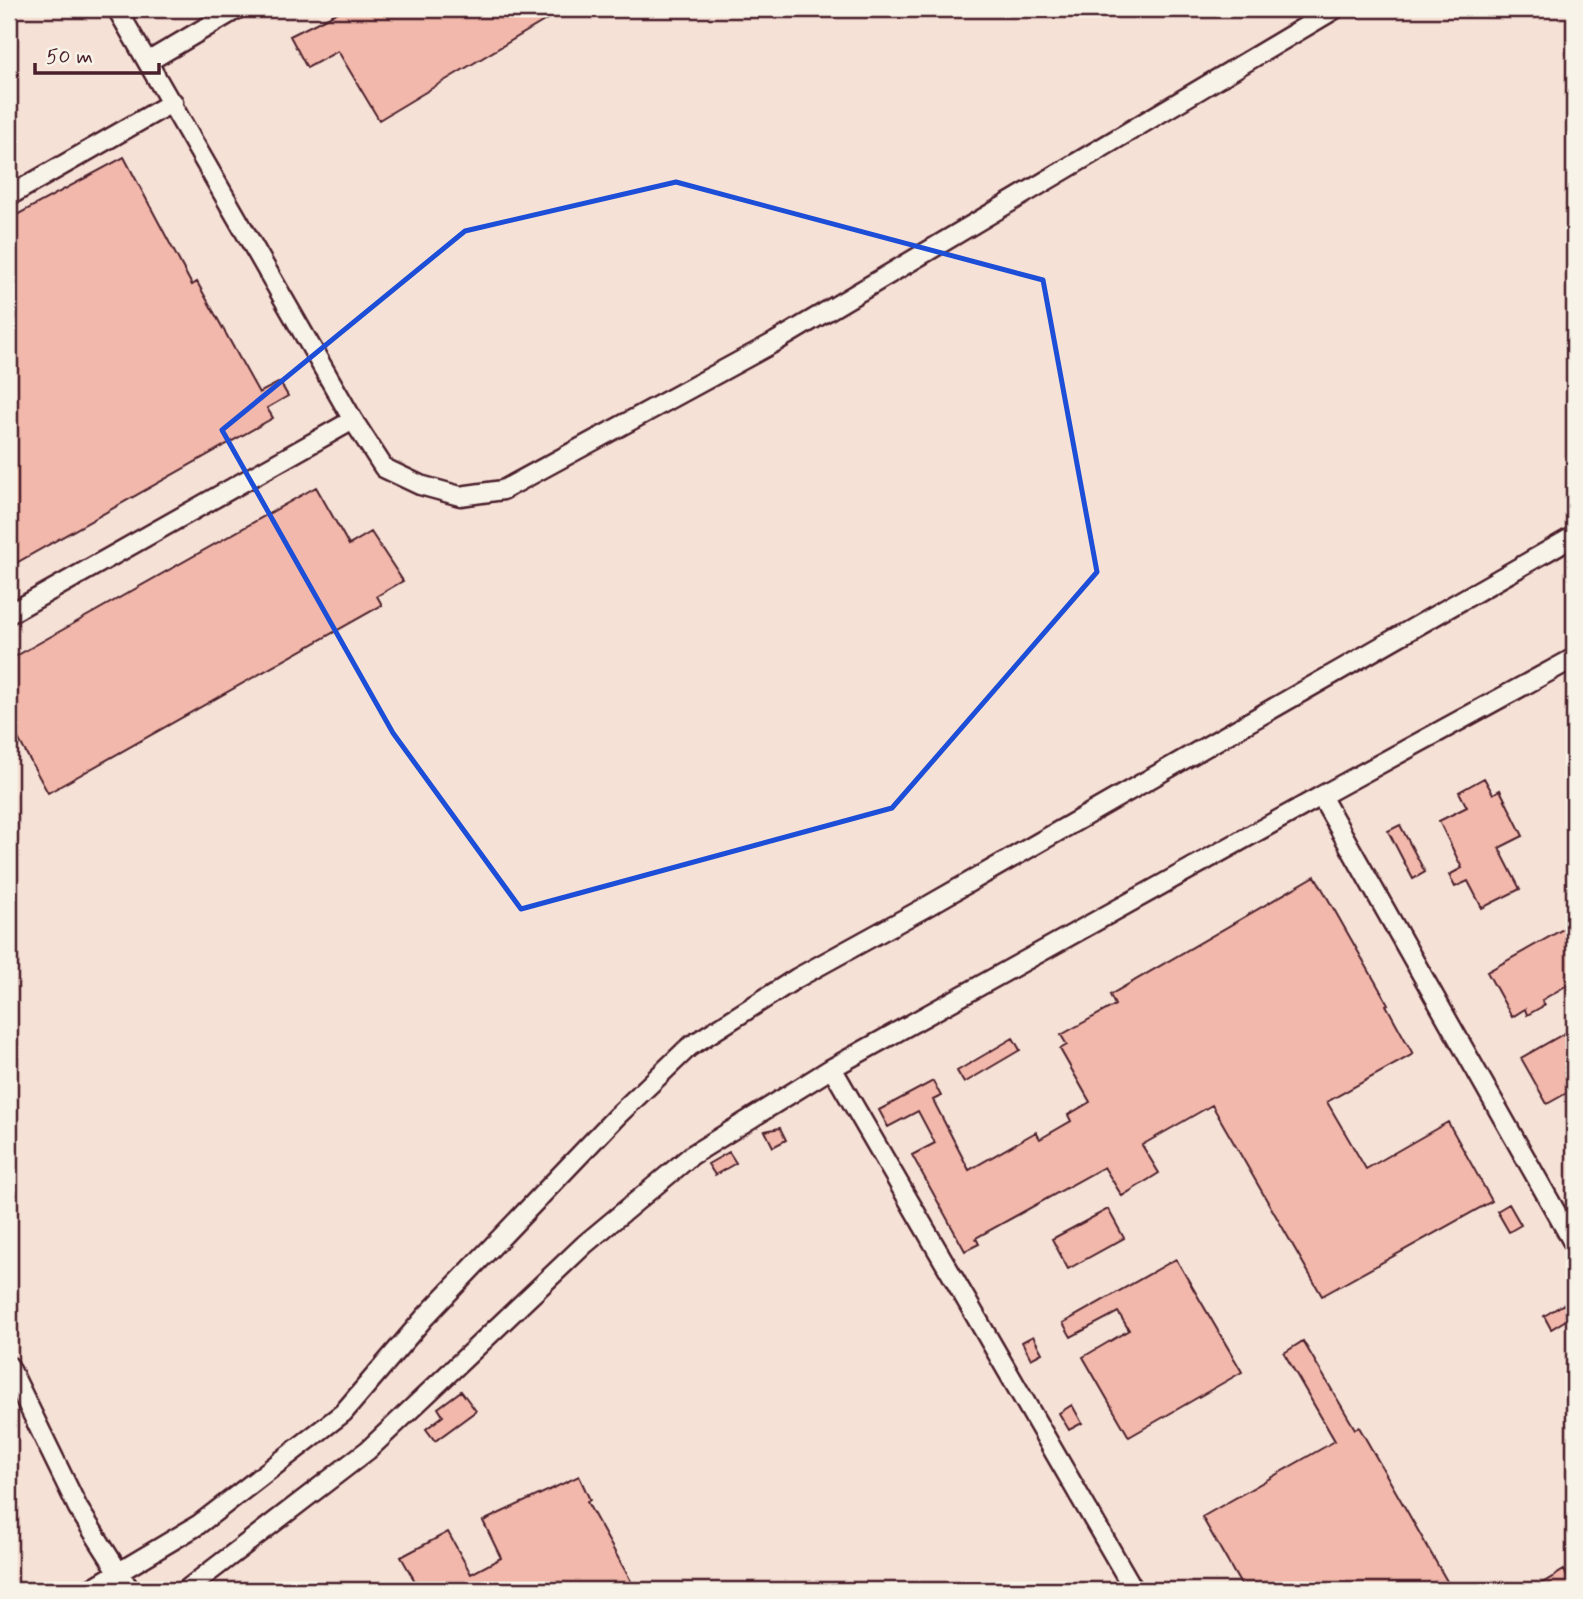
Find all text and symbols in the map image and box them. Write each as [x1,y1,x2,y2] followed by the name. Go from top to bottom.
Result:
[35,32,159,76] scale bar
[46,43,93,71] text: 50 m

